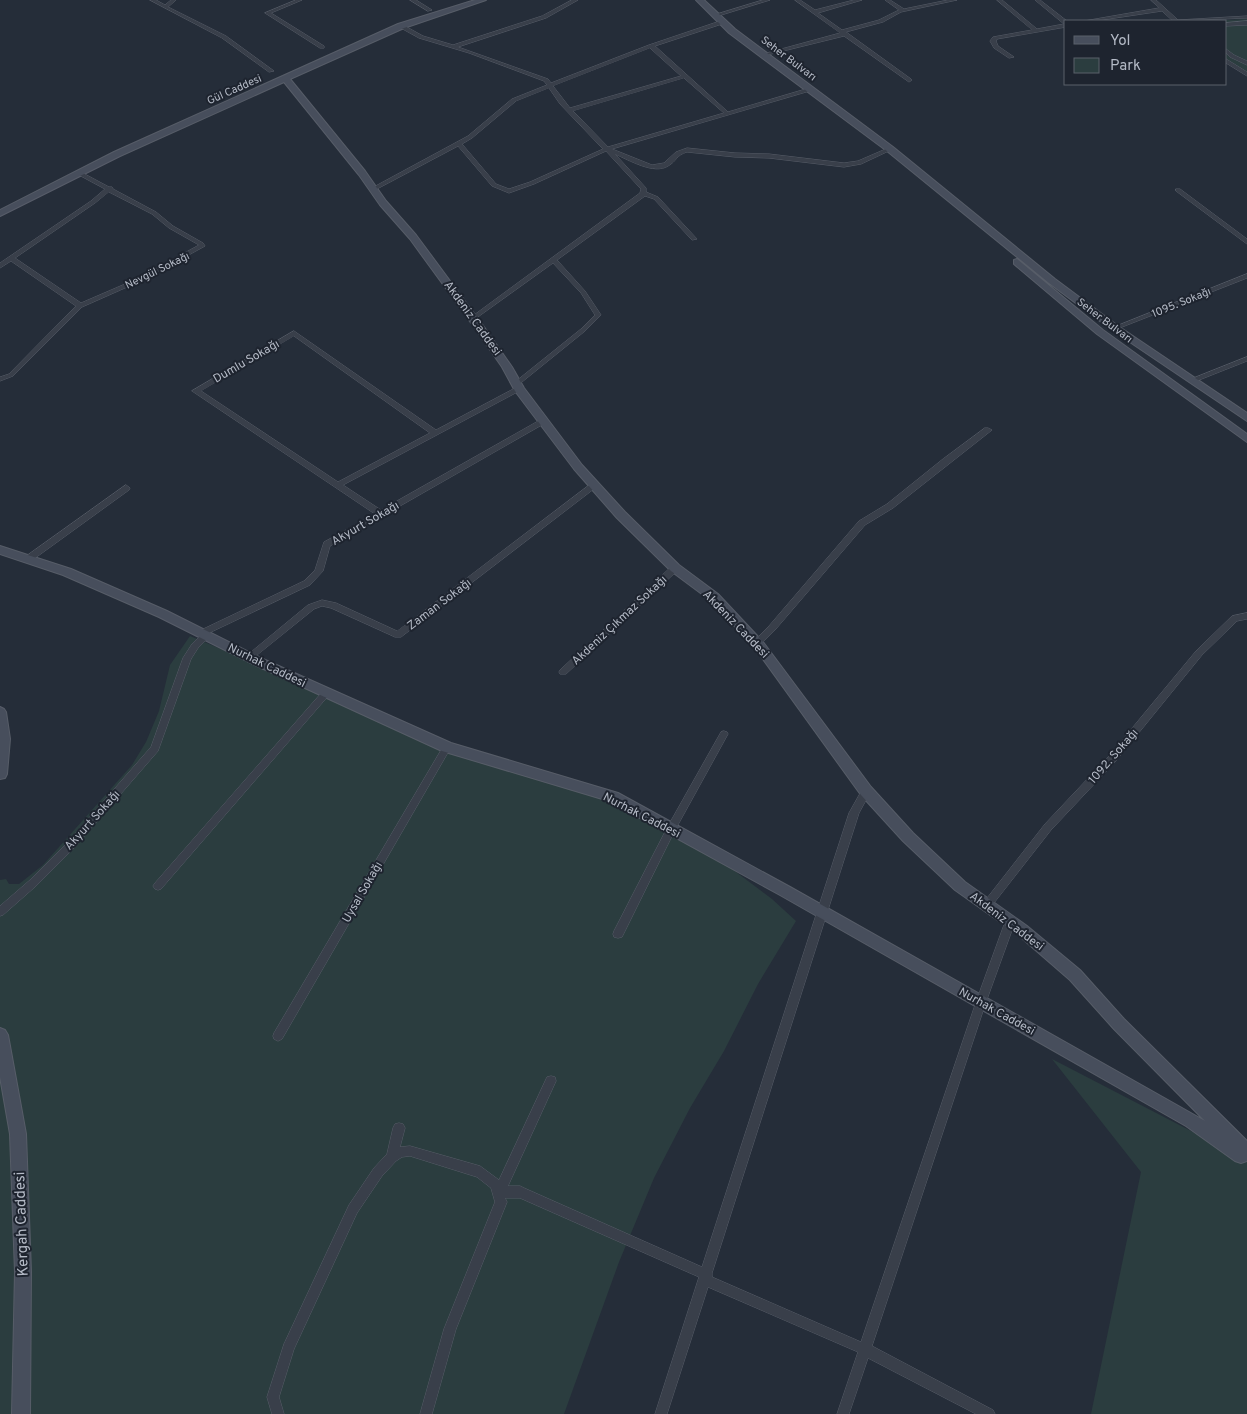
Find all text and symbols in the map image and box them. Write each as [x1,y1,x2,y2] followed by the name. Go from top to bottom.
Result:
[1064,20,1227,85] legend
[1110,32,1131,51] text: Yol
[758,33,819,84] street label: Seher Bulvarı
[1110,57,1141,76] text: Park
[205,72,264,108] street label: Gül Caddesi
[123,249,192,293] street label: Nevgül Sokağı
[440,278,505,359] street label: Akdeniz Caddesi
[1150,285,1213,321] street label: 1095. Sokağı
[1074,295,1135,346] street label: Seher Bulvarı
[210,336,283,387] street label: Dumlu Sokağı
[329,498,402,550] street label: Akyurt Sokağı
[569,572,671,669] street label: Akdeniz Çıkmaz Sokağı
[404,575,475,634] street label: Zaman Sokağı
[699,587,772,662] street label: Akdeniz Caddesi
[225,640,308,692] street label: Nurhak Caddesi
[1085,726,1142,788] street label: 1092. Sokağı
[61,787,124,854] street label: Akyurt Sokağı
[600,789,683,842] street label: Nurhak Caddesi
[339,859,387,926] street label: Uysal Sokağı
[966,889,1047,955] street label: Akdeniz Caddesi
[955,984,1038,1039] street label: Nurhak Caddesi
[11,1171,34,1277] street label: Kergah Caddesi

